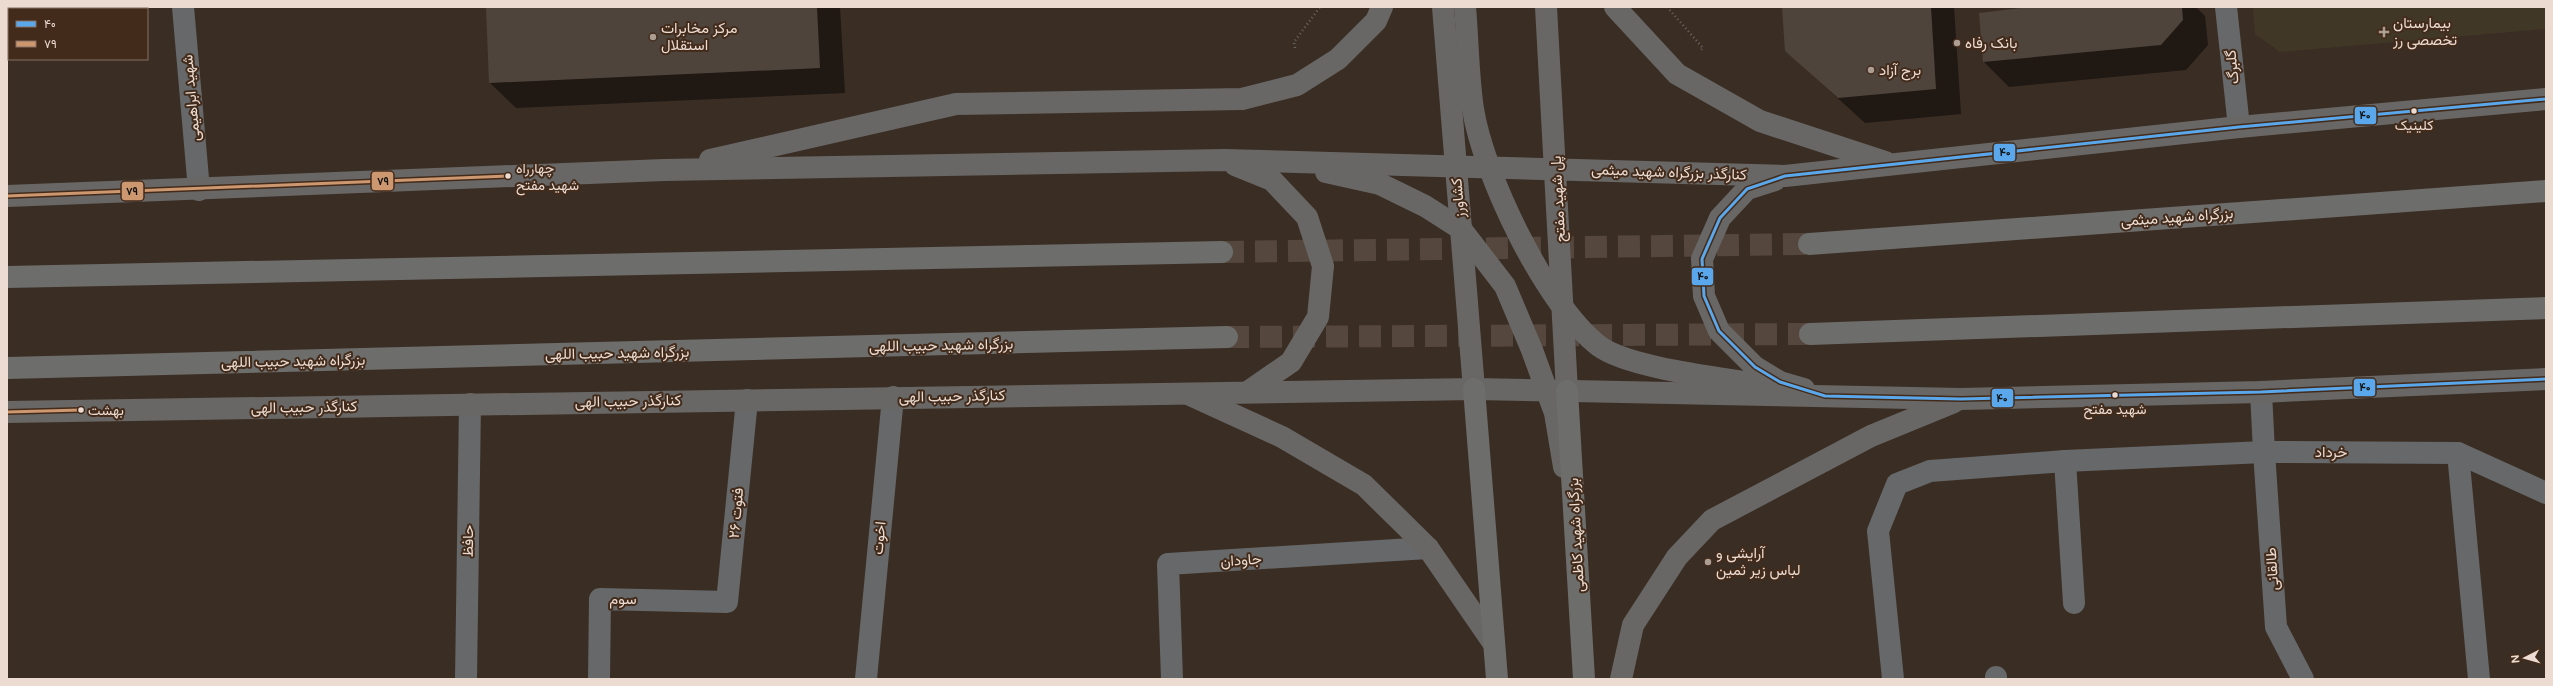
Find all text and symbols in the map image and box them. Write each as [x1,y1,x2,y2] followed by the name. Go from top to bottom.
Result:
[8,8,148,60] legend
[2392,14,2458,50] place label: بیمارستان تخصصی رز
[44,17,56,31] text: ۴۰
[661,19,738,54] place label: مرکز مخابرات استقلال
[2378,26,2390,38] marker: بیمارستان تخصصی رز
[648,32,658,42] marker: مرکز مخابرات استقلال
[1965,34,2017,52] place label: بانک رفاه
[44,37,57,51] text: ۷۹
[1952,38,1962,48] marker: بانک رفاه
[2221,49,2243,85] street label: گلبرگ
[178,54,205,142] street label: شهید ابراهیمی
[1879,61,1921,81] place label: برج آزاد
[1866,65,1876,75] marker: برج آزاد
[2354,106,2377,125] line badge: ۴۰
[2409,106,2419,116] marker: کلینیک
[2359,109,2371,122] text: ۴۰
[2395,117,2433,134] place label: کلینیک
[1993,143,2016,162] line badge: ۴۰
[1999,146,2011,159] text: ۴۰
[1547,155,1571,243] street label: پل شهید مفتح
[516,160,579,196] place label: چهارراه شهید مفتح
[1591,160,1748,185] street label: کنارگذر بزرگراه شهید میثمی
[371,171,394,191] line badge: ۷۹
[503,171,513,181] marker: چهارراه شهید مفتح
[377,175,389,188] text: ۷۹
[1447,177,1469,220] street label: کشاورز
[121,181,144,201] line badge: ۷۹
[126,185,138,198] text: ۷۹
[2120,204,2234,231] street label: بزرگراه شهید میثمی
[1691,267,1714,286] line badge: ۴۰
[1697,270,1709,283] text: ۴۰
[869,335,1013,356] street label: بزرگراه شهید حبیب اللهی
[545,343,689,364] street label: بزرگراه شهید حبیب اللهی
[221,351,365,372] street label: بزرگراه شهید حبیب اللهی
[2353,378,2376,397] line badge: ۴۰
[2359,381,2371,394] text: ۴۰
[898,386,1006,407] street label: کنارگذر حبیب الهی
[1991,388,2014,408] line badge: ۴۰
[2110,390,2120,400] marker: شهید مفتح
[574,391,682,412] street label: کنارگذر حبیب الهی
[1996,392,2008,405] text: ۴۰
[250,397,358,418] street label: کنارگذر حبیب الهی
[2083,401,2147,420] place label: شهید مفتح
[88,402,124,419] place label: بهشت
[76,405,86,415] marker: بهشت
[2315,443,2347,461] street label: خرداد
[1564,477,1589,593] street label: بزرگراه شهید کاظمی
[725,487,747,539] street label: فتوت ۲۶
[869,521,889,555] street label: اخوت
[459,525,477,557] street label: حافظ
[1716,544,1801,580] place label: آرایشی و لباس زیر ثمین
[2261,546,2283,591] street label: طالقانی
[1220,550,1262,570] street label: جاودان
[1703,557,1713,567] marker: آرایشی و لباس زیر ثمین
[609,590,637,609] street label: سوم
[2505,638,2545,678] north arrow
[2509,654,2522,664] text: N

